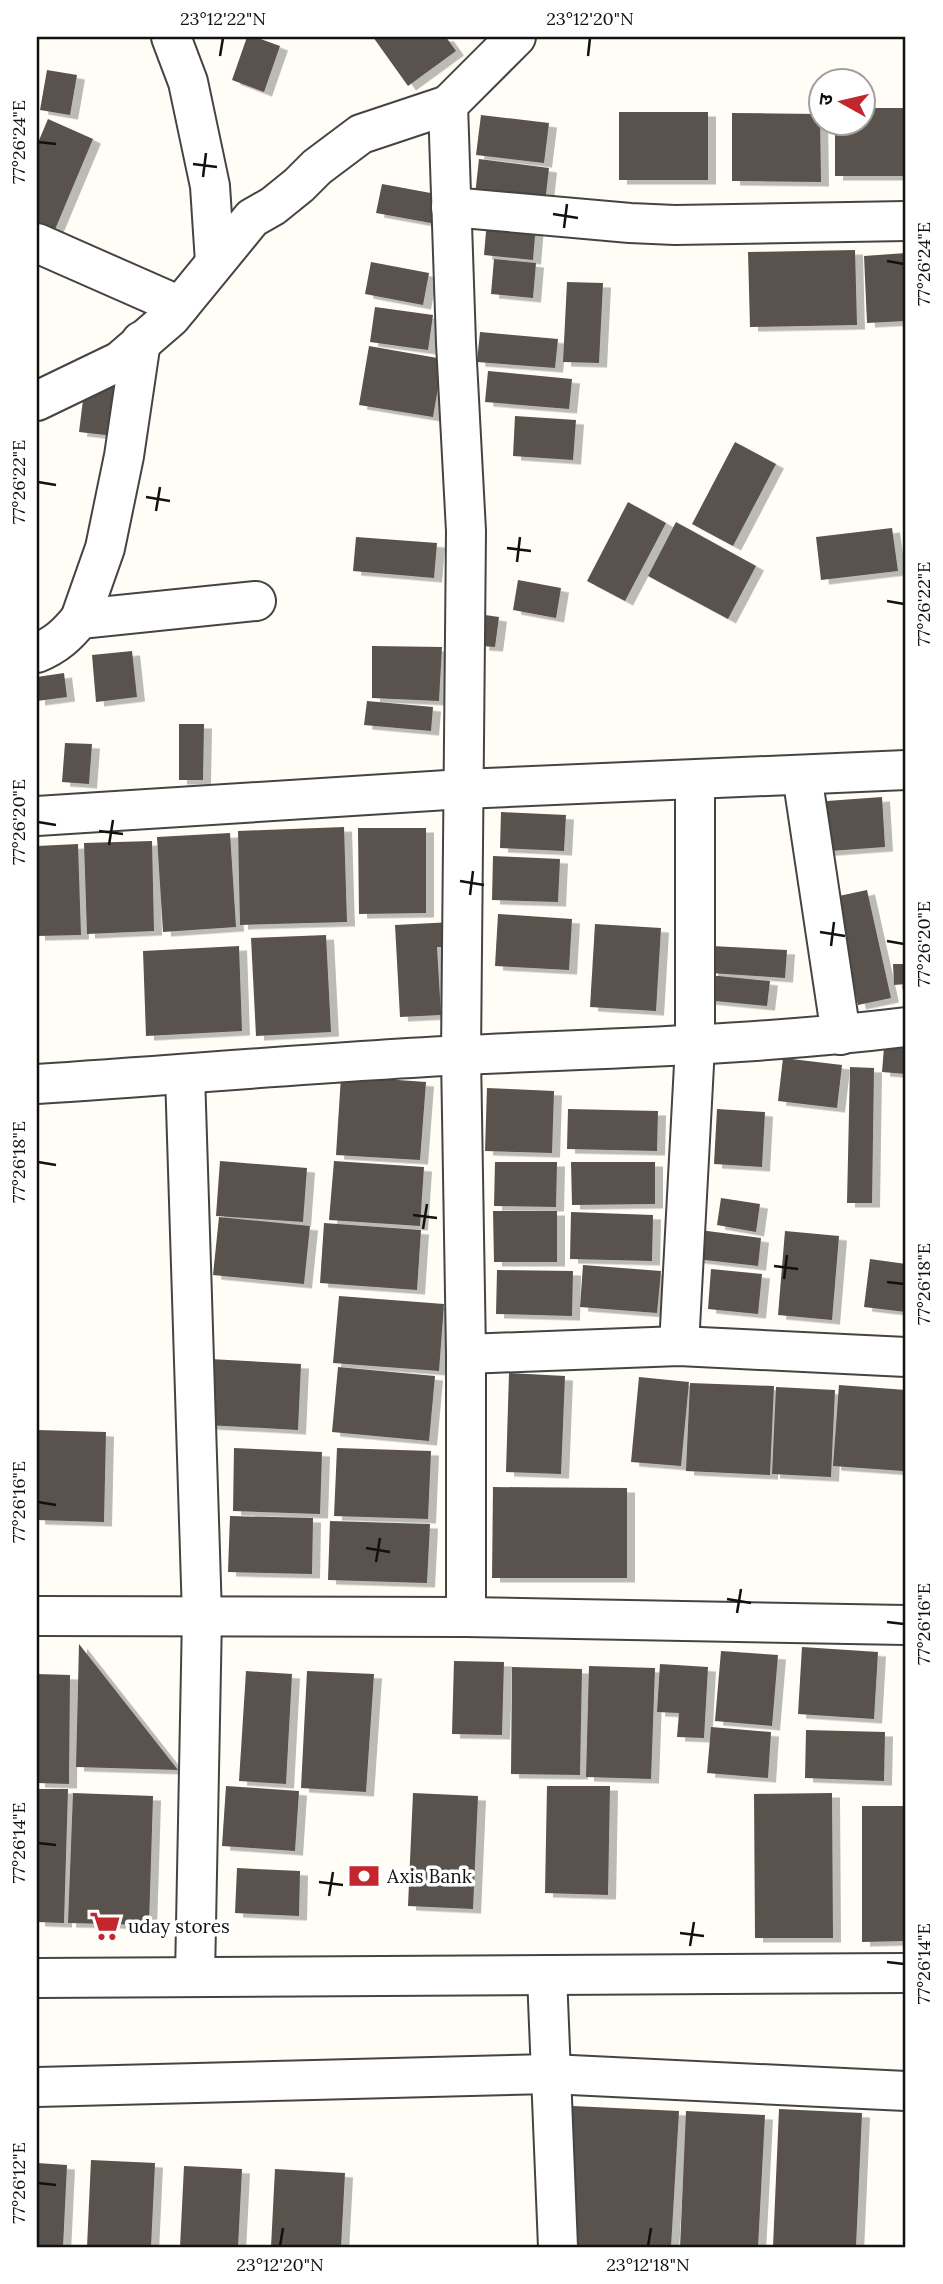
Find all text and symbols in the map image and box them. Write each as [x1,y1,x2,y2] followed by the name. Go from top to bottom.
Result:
[180,7,266,30] text: 23°12'22"N
[546,7,634,30] text: 23°12'20"N
[806,66,876,136] north arrow
[813,92,838,107] text: उ
[7,100,30,184] text: 77°26'24"E
[912,222,935,306] text: 77°26'24"E
[7,440,30,524] text: 77°26'22"E
[912,562,935,646] text: 77°26'22"E
[7,779,30,865] text: 77°26'20"E
[912,901,935,987] text: 77°26'20"E
[7,1121,30,1203] text: 77°26'18"E
[912,1243,935,1325] text: 77°26'18"E
[7,1461,30,1543] text: 77°26'16"E
[912,1583,935,1665] text: 77°26'16"E
[7,1802,30,1884] text: 77°26'14"E
[347,1859,381,1893] bank icon: Axis Bank
[386,1864,473,1888] place label: Axis Bank
[88,1909,122,1943] supermarket icon: uday stores
[128,1914,230,1938] place label: uday stores
[912,1923,935,2005] text: 77°26'14"E
[7,2142,30,2224] text: 77°26'12"E
[236,2253,324,2276] text: 23°12'20"N
[606,2253,690,2276] text: 23°12'18"N

